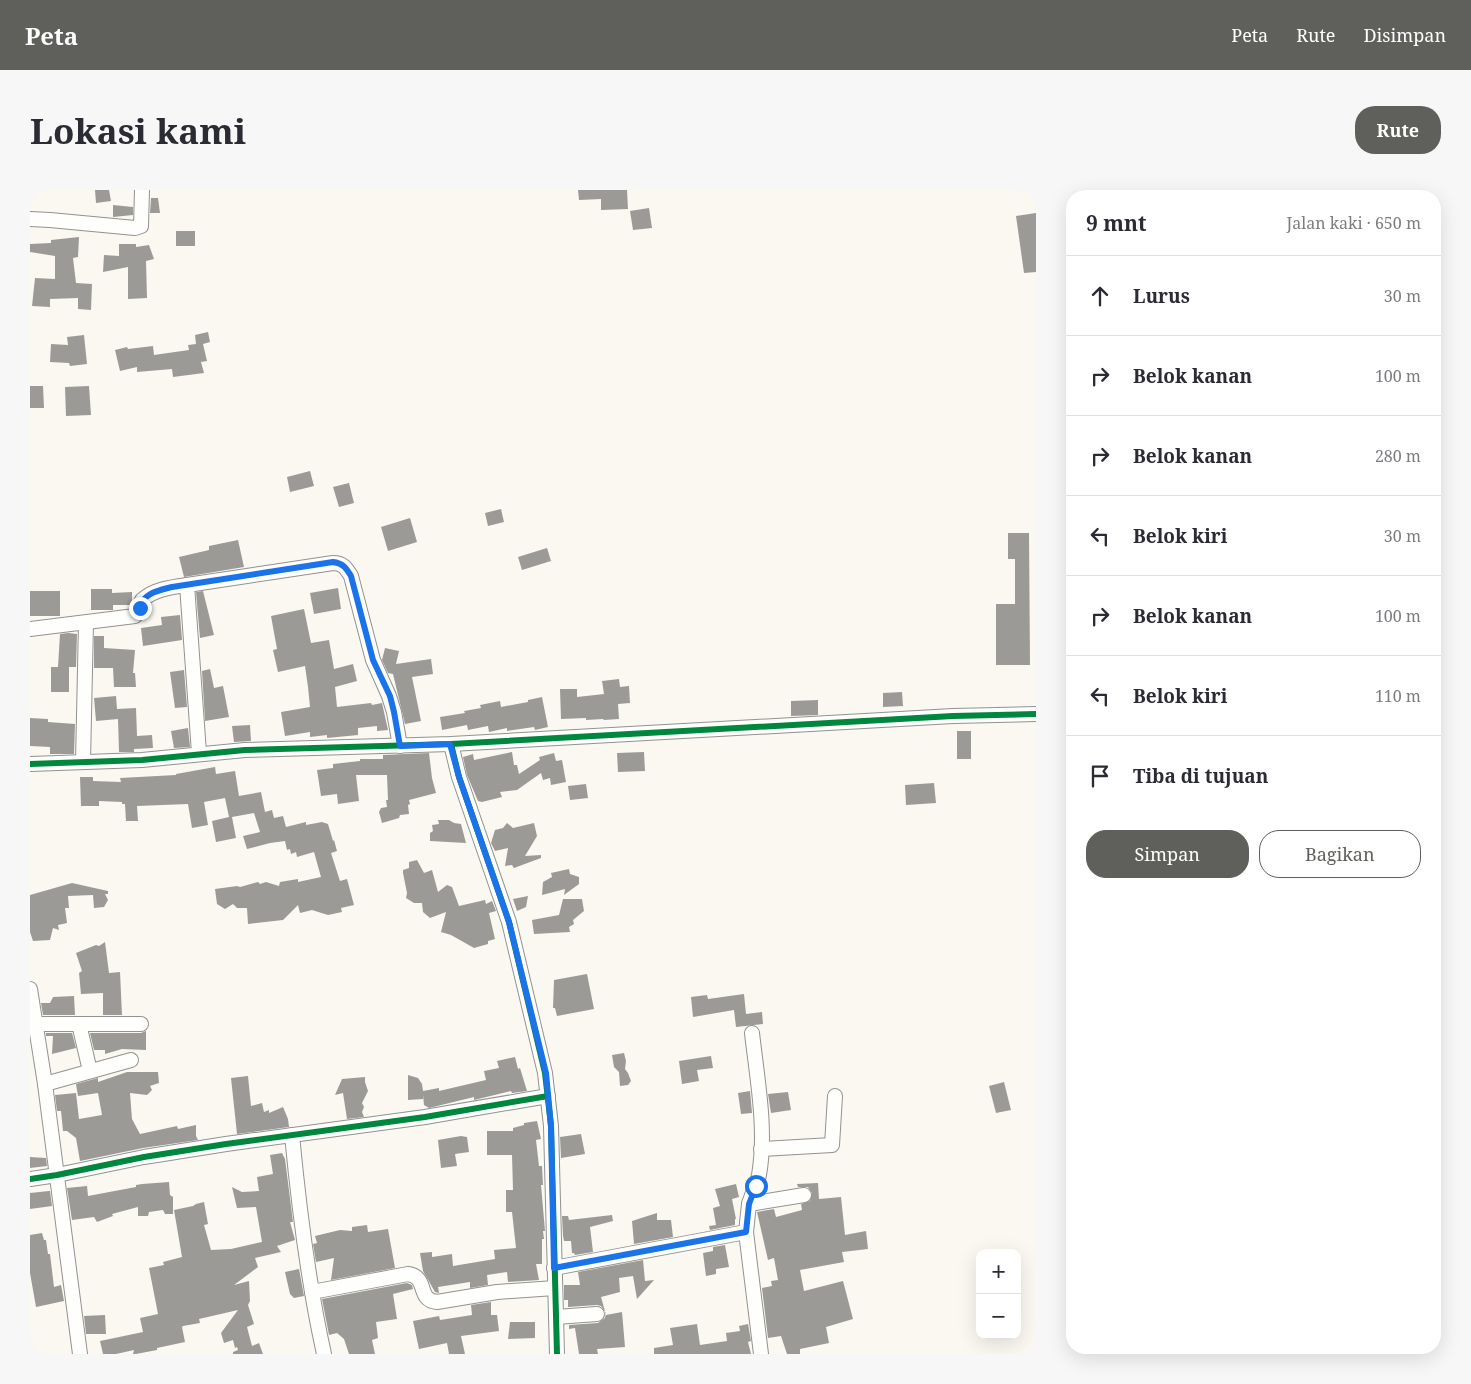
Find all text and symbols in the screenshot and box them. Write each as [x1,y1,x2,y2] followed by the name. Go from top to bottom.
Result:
[25,19,78,52] text: Peta
[1231,23,1268,47] text: Peta
[1296,23,1335,47] text: Rute
[1363,23,1446,47] text: Disimpan
[1355,106,1441,154] button: Rute
[30,107,246,154] text: Lokasi kami
[1086,209,1147,237] text: 9 mnt
[1287,212,1421,234] text: Jalan kaki · 650 m
[1086,282,1114,310] icon: ahead
[1133,283,1190,309] text: Lurus
[1384,285,1421,307] text: 30 m
[1086,362,1114,390] icon: right
[1133,363,1252,389] text: Belok kanan
[1375,365,1421,387] text: 100 m
[1086,442,1114,470] icon: right
[1133,443,1252,469] text: Belok kanan
[1375,445,1421,467] text: 280 m
[1086,522,1114,550] icon: left
[1133,523,1227,549] text: Belok kiri
[1384,525,1421,547] text: 30 m
[129,597,152,620] route end
[1086,602,1114,630] icon: right
[1133,603,1252,629] text: Belok kanan
[1375,605,1421,627] text: 100 m
[1086,682,1114,710] icon: left
[1133,683,1227,709] text: Belok kiri
[1375,685,1421,707] text: 110 m
[1086,762,1114,790] icon: arrive
[1133,763,1268,789] text: Tiba di tujuan
[1086,830,1249,878] button: Simpan
[1259,830,1421,878] button: Bagikan
[745,1175,768,1198] route start
[976,1249,1021,1339] map controls
[976,1249,1021,1294] button: +
[976,1294,1021,1339] button: −

